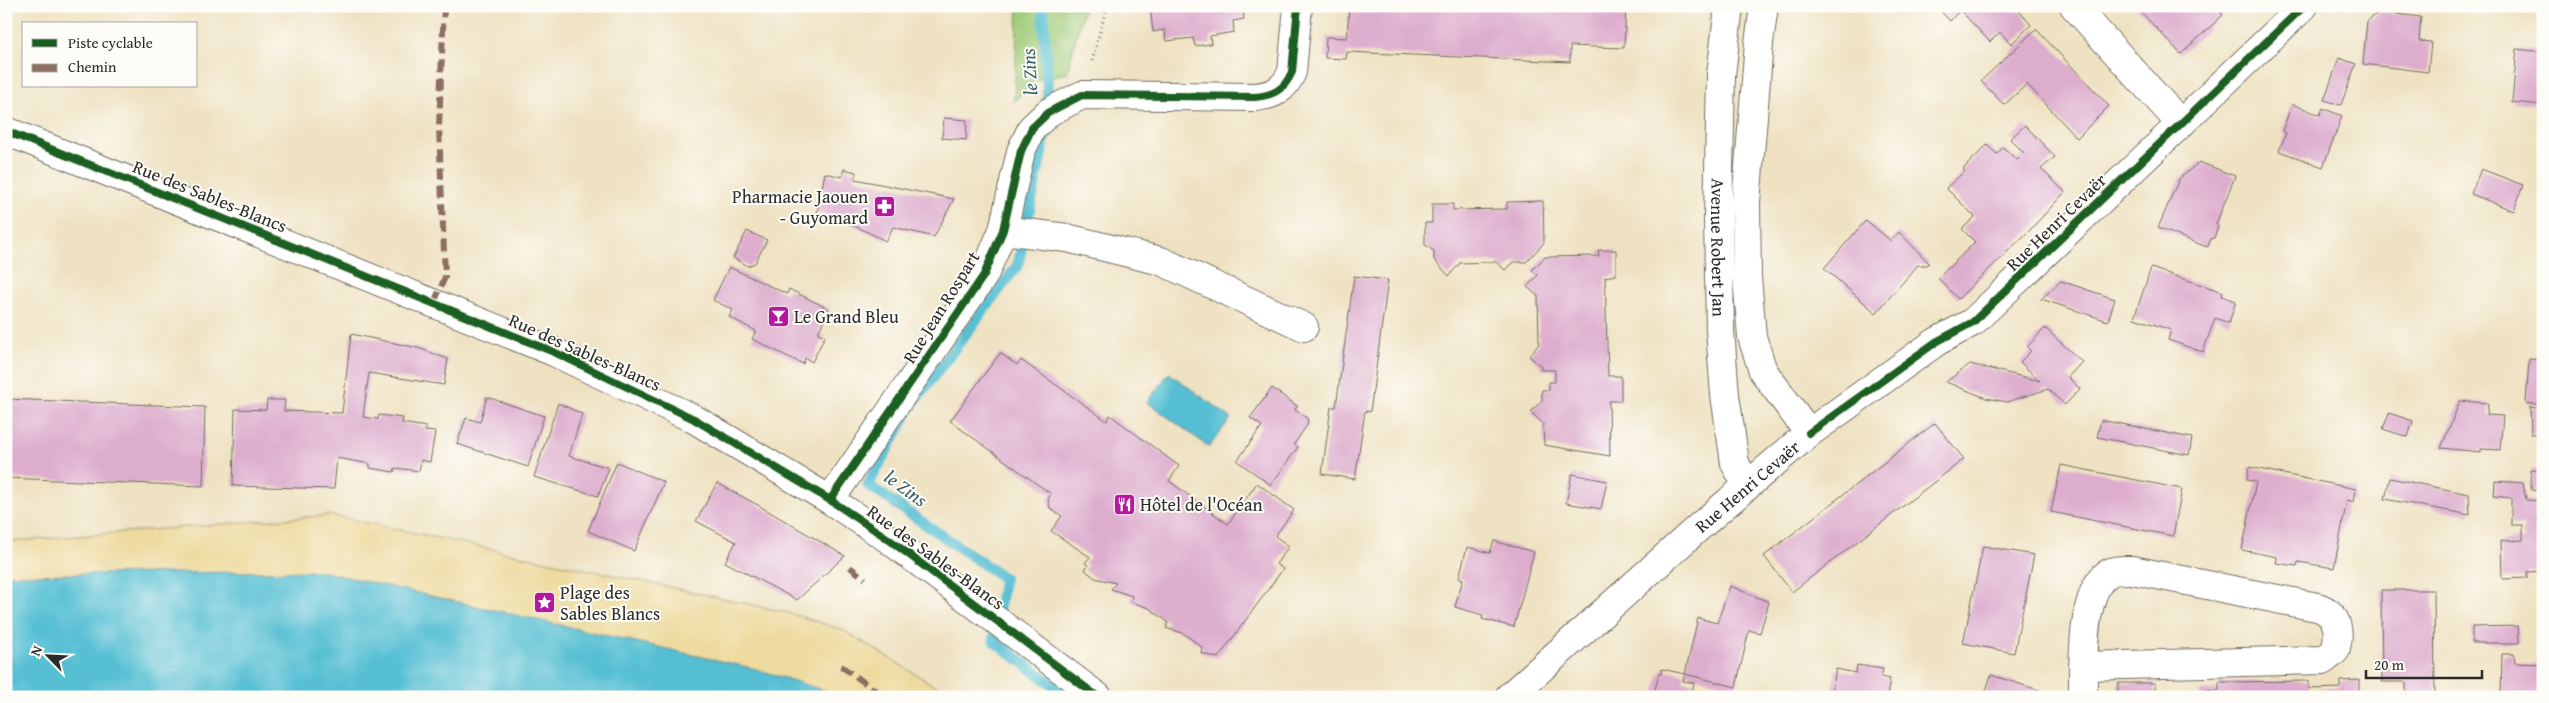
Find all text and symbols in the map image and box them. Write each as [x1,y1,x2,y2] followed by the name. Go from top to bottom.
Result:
[22,22,198,88] legend
[68,32,153,53] text: Piste cyclable
[1014,48,1044,96] water label: le Zins
[68,56,117,77] text: Chemin
[129,153,291,239] street label: Rue des Sables-Blancs
[2000,167,2113,277] street label: Rue Henri Cevaër
[1704,178,1733,317] street label: Avenue Robert Jan
[732,183,868,231] place label: Pharmacie Jaouen - Guyomard
[872,194,896,218] pharmacy icon: Pharmacie Jaouen - Guyomard
[896,245,987,368] street label: Rue Jean Rospart
[794,303,899,330] place label: Le Grand Bleu
[766,304,790,328] bar icon: Le Grand Bleu
[505,306,665,398] street label: Rue des Sables-Blancs
[1688,433,1806,539] street label: Rue Henri Cevaër
[879,463,933,513] water label: le Zins
[1140,491,1263,518] place label: Hôtel de l'Océan
[1112,492,1136,516] restaurant icon: Hôtel de l'Océan
[862,498,1010,616] street label: Rue des Sables-Blancs
[560,579,660,627] place label: Plage des Sables Blancs
[532,590,556,614] place icon: Plage des Sables Blancs
[22,630,72,680] north arrow
[25,642,47,659] text: N
[2366,648,2483,680] scale bar
[2374,654,2405,675] text: 20 m

